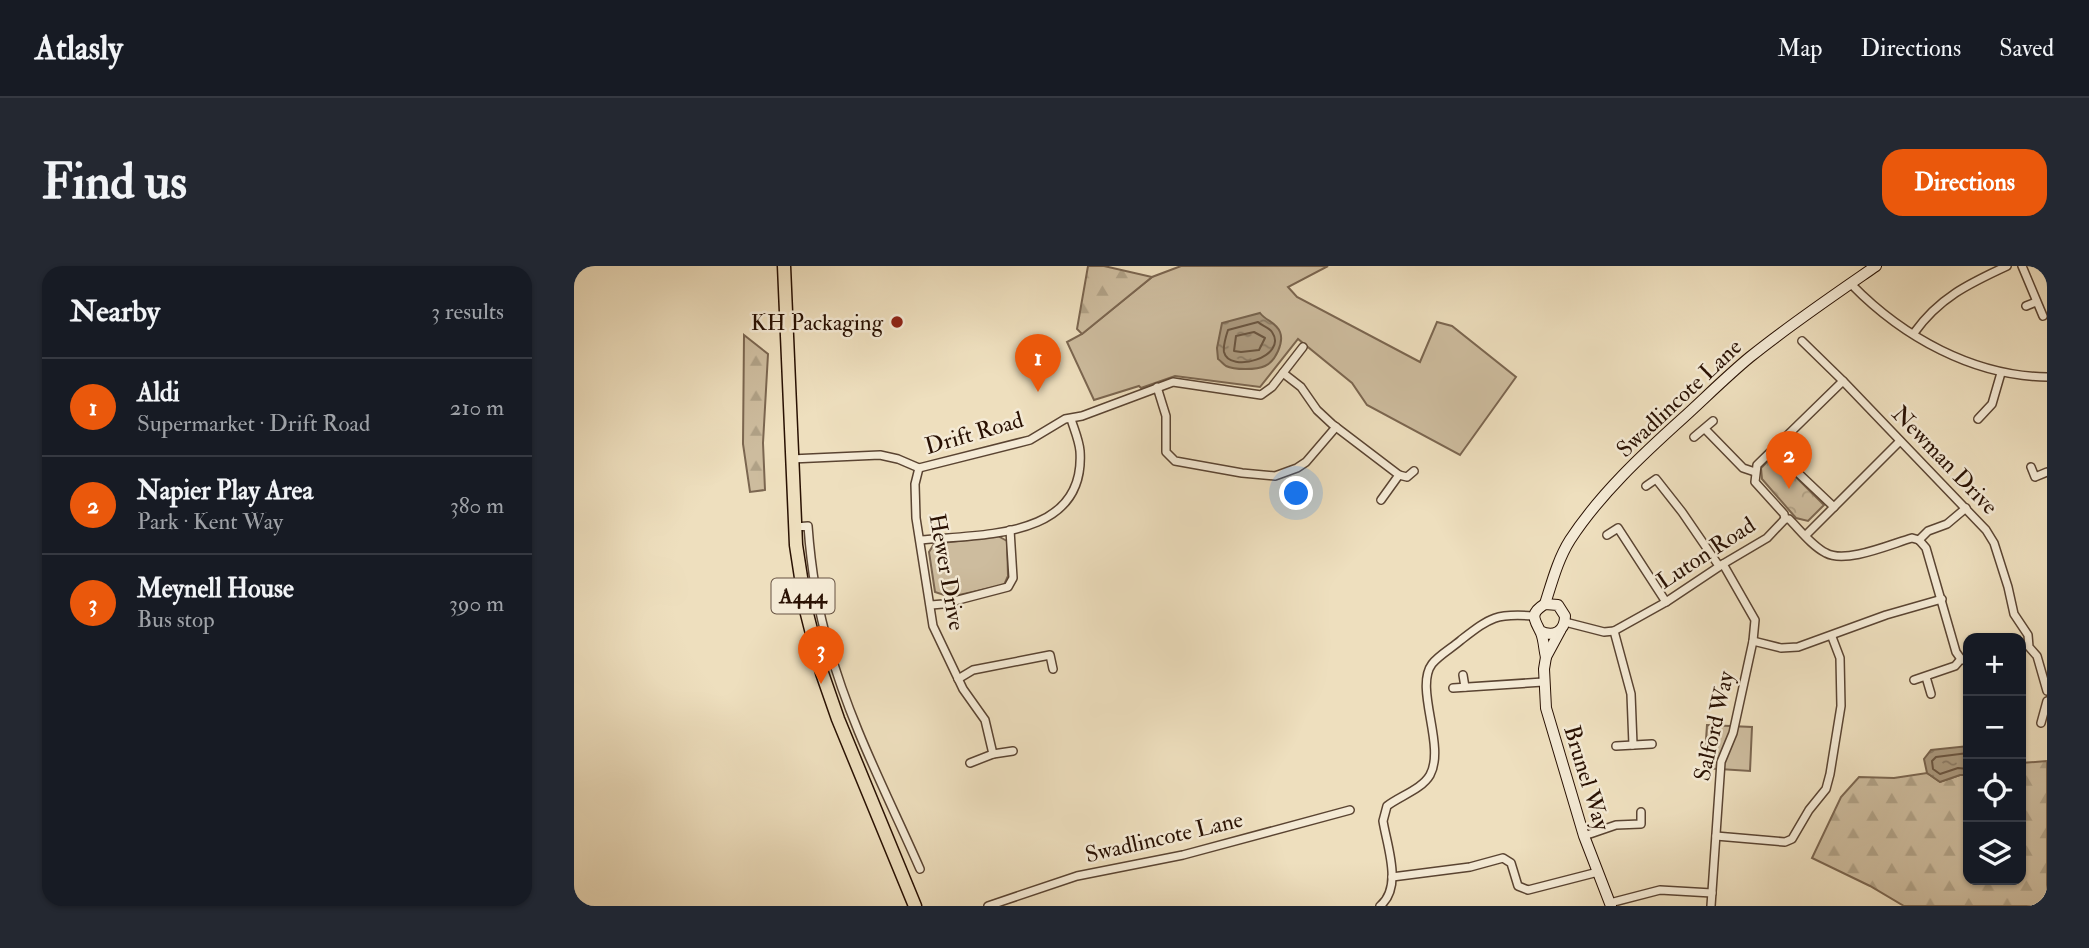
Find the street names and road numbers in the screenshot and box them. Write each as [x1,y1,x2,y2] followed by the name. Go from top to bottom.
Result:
[1610,332,1748,464] street label: Swadlincote Lane
[1886,399,2005,521] street label: Newman Drive
[921,405,1027,461] street label: Drift Road
[1651,510,1761,596] street label: Luton Road
[922,511,972,633] street label: Hewer Drive
[772,578,834,614] road number: A444
[1687,667,1741,784] street label: Salford Way
[1557,722,1617,835] street label: Brunel Way
[1082,805,1246,869] street label: Swadlincote Lane

